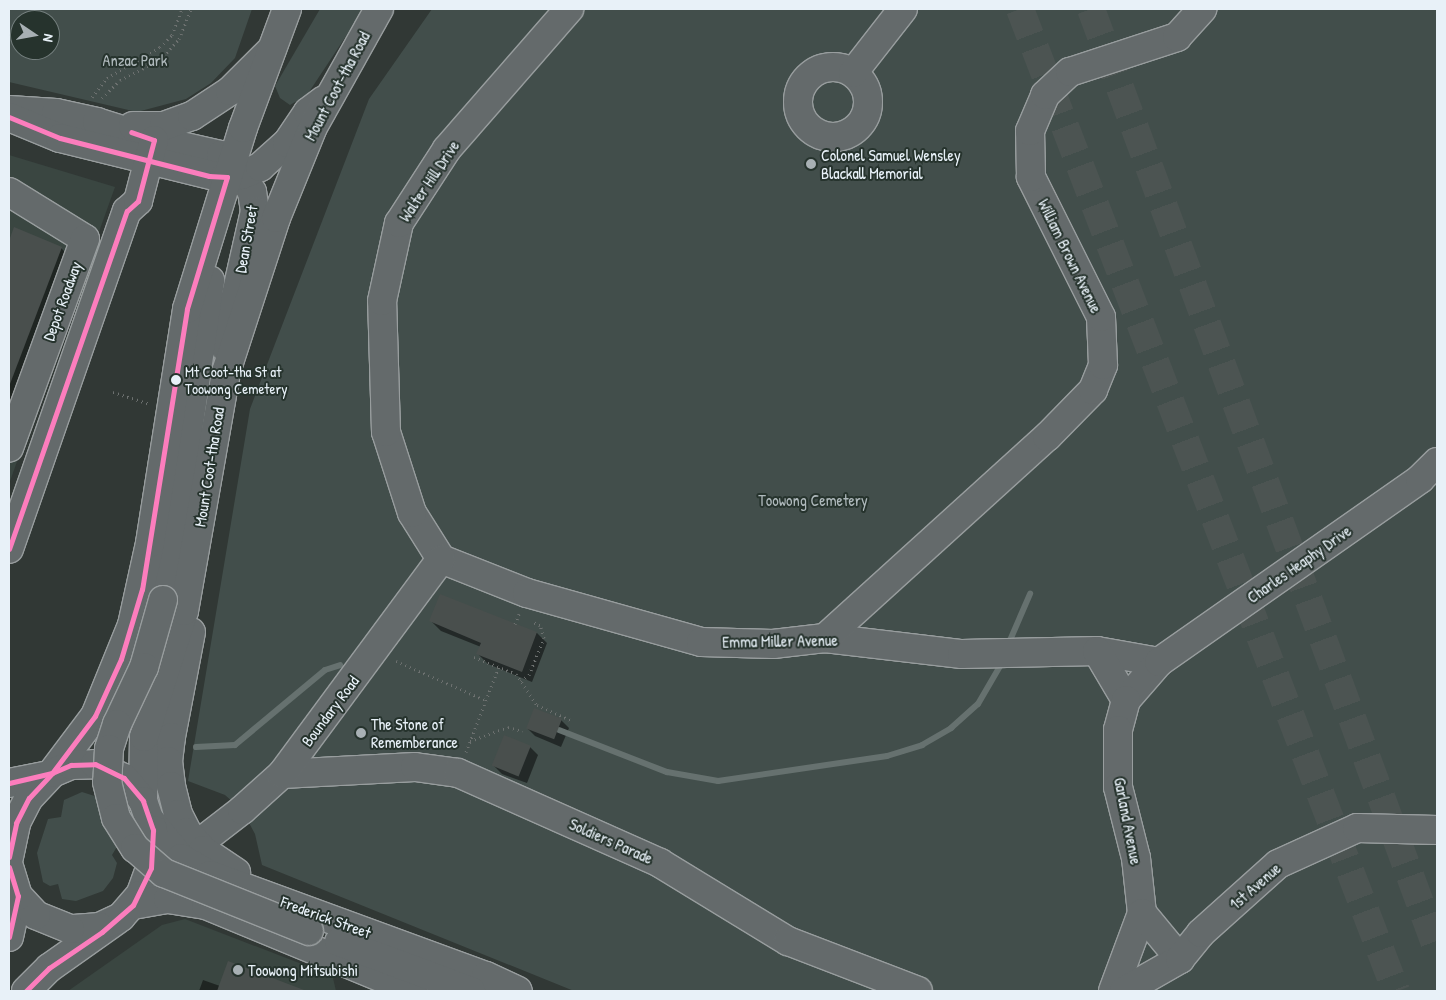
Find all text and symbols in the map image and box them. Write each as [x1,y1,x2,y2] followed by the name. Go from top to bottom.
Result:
[10,10,60,60] north arrow
[300,28,374,144] street label: Mount Coot-tha Road
[39,32,59,44] text: N
[103,50,167,70] park label: Anzac Park
[395,137,463,225] street label: Walter Hill Drive
[821,145,961,183] place label: Colonel Samuel Wensley Blackall Memorial
[805,158,817,170] marker: Colonel Samuel Wensley Blackall Memorial
[1034,196,1106,316] street label: William Brown Avenue
[231,204,261,274] street label: Dean Street
[39,259,85,343] street label: Depot Roadway
[185,362,288,397] place label: Mt Coot-tha St at Toowong Cemetery
[171,375,181,385] marker: Mt Coot-tha St at Toowong Cemetery
[190,406,228,528] street label: Mount Coot-tha Road
[758,490,868,510] park label: Toowong Cemetery
[1243,521,1355,607] street label: Charles Heaphy Drive
[722,630,838,652] street label: Emma Miller Avenue
[297,672,363,750] street label: Boundary Road
[371,714,458,752] place label: The Stone of Rememberance
[355,727,367,739] marker: The Stone of Rememberance
[1110,776,1146,866] street label: Garland Avenue
[566,814,656,868] street label: Soldiers Parade
[1225,859,1285,913] street label: 1st Avenue
[278,892,374,942] street label: Frederick Street
[248,960,358,980] place label: Toowong Mitsubishi
[232,964,244,976] marker: Toowong Mitsubishi

